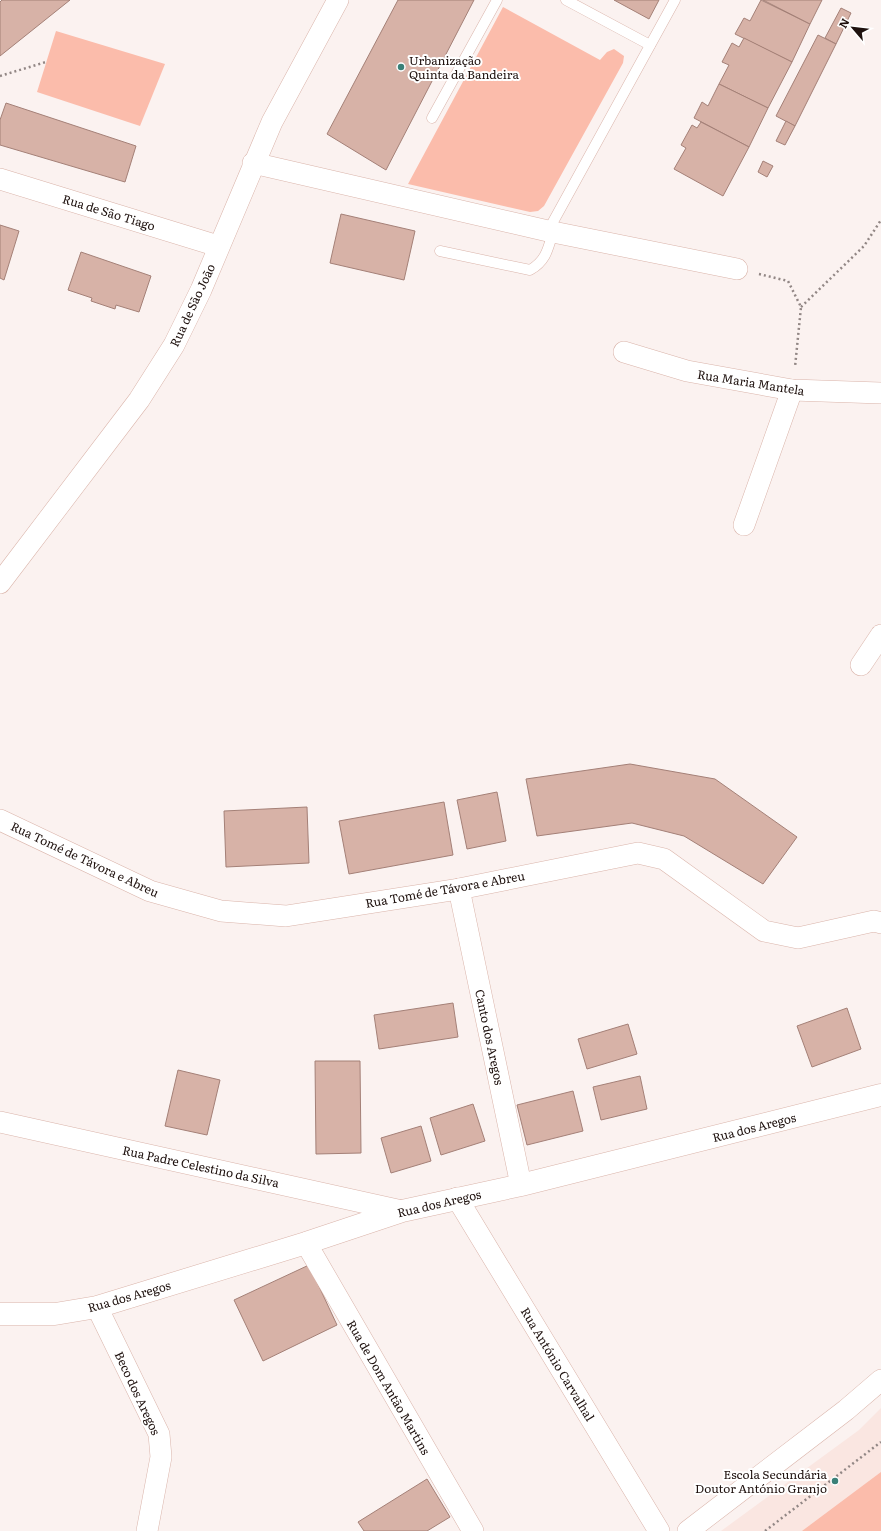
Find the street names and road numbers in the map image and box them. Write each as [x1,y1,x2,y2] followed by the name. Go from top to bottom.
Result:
[60,189,158,235] street label: Rua de São Tiago
[165,260,219,350] street label: Rua de São João
[696,365,806,399] street label: Rua Maria Mantela
[8,817,162,901] street label: Rua Tomé de Távora e Abreu
[364,866,527,912] street label: Rua Tomé de Távora e Abreu
[471,987,509,1087] street label: Canto dos Aregos
[710,1108,798,1146] street label: Rua dos Aregos
[121,1141,282,1192] street label: Rua Padre Celestino da Silva
[395,1184,483,1221] street label: Rua dos Aregos
[85,1275,173,1316] street label: Rua dos Aregos
[517,1304,599,1424] street label: Rua António Carvalhal
[343,1316,435,1458] street label: Rua de Dom Antão Martins
[111,1348,166,1438] street label: Beco dos Aregos

